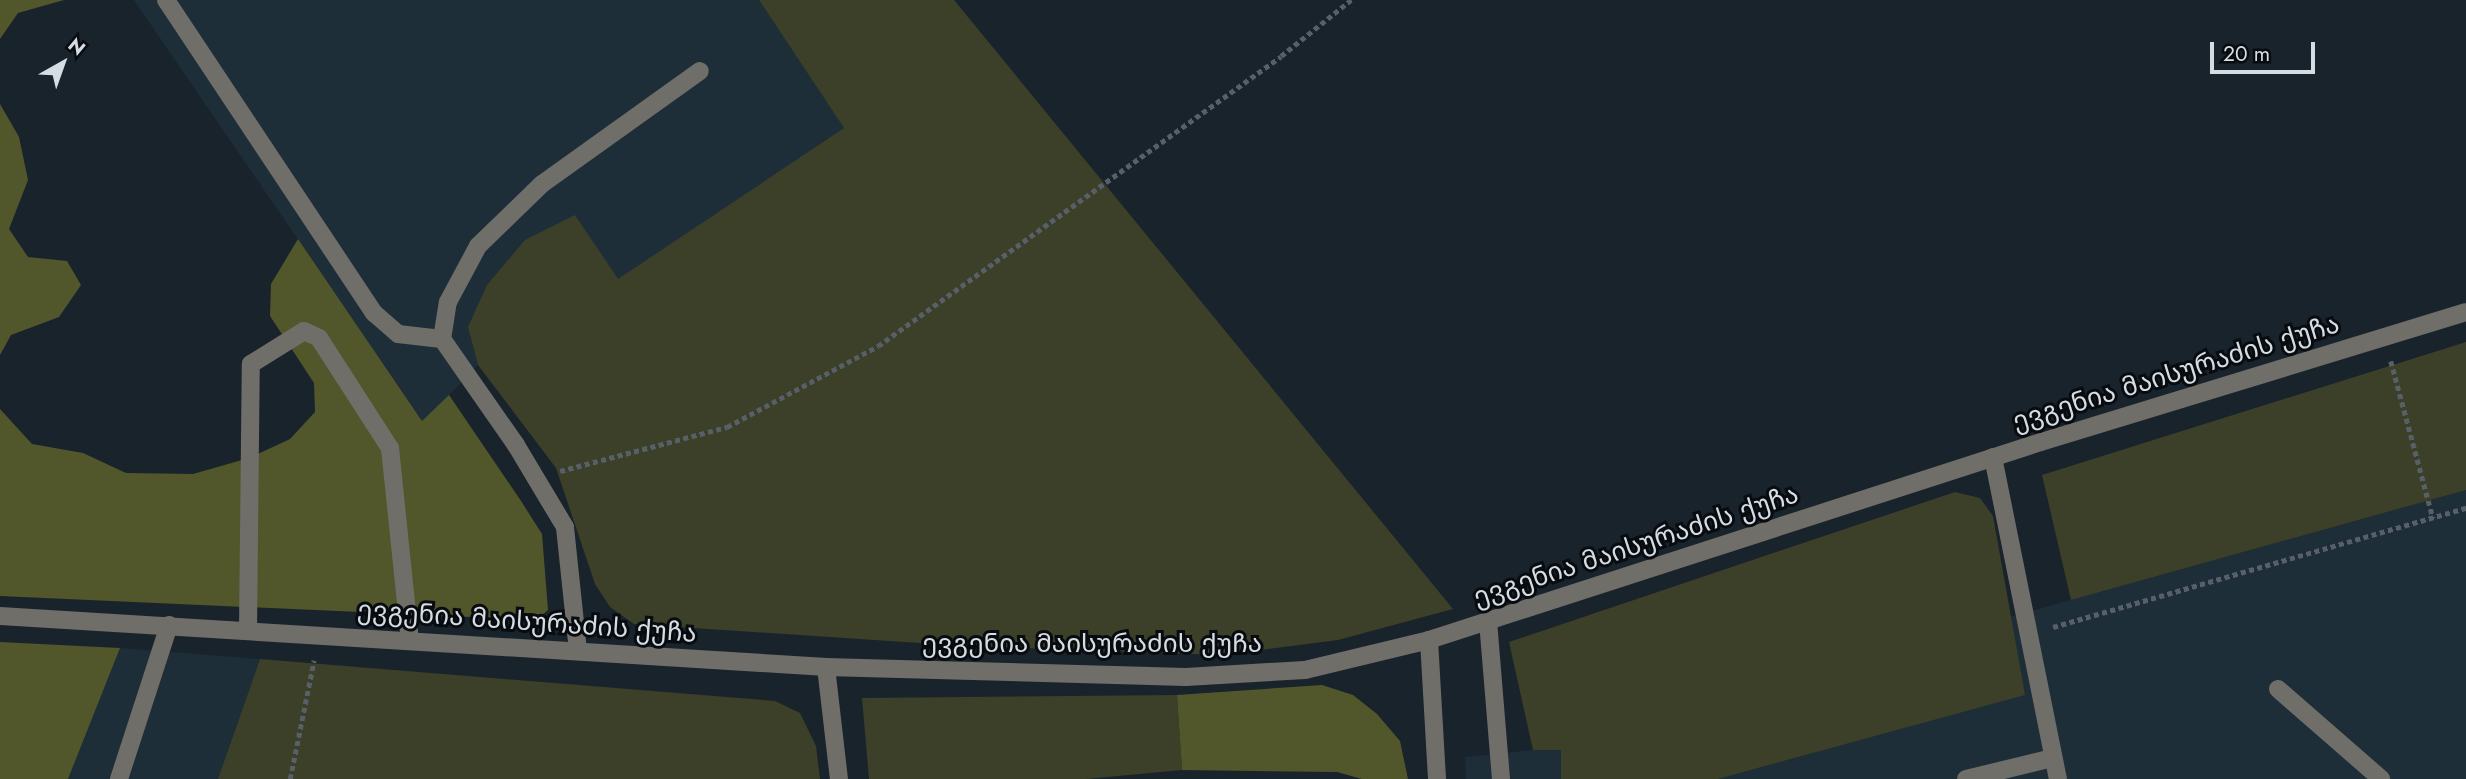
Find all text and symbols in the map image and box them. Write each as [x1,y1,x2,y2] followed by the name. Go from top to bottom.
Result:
[28,28,98,98] north arrow
[2214,28,2319,72] scale bar
[62,31,91,62] text: N
[2223,39,2270,69] text: 20 m
[2009,308,2343,438] street label: ევგენია მაისურაძის ქუჩა
[1469,479,1803,613] street label: ევგენია მაისურაძის ქუჩა
[356,595,698,649] street label: ევგენია მაისურაძის ქუჩა
[922,628,1262,660] street label: ევგენია მაისურაძის ქუჩა

